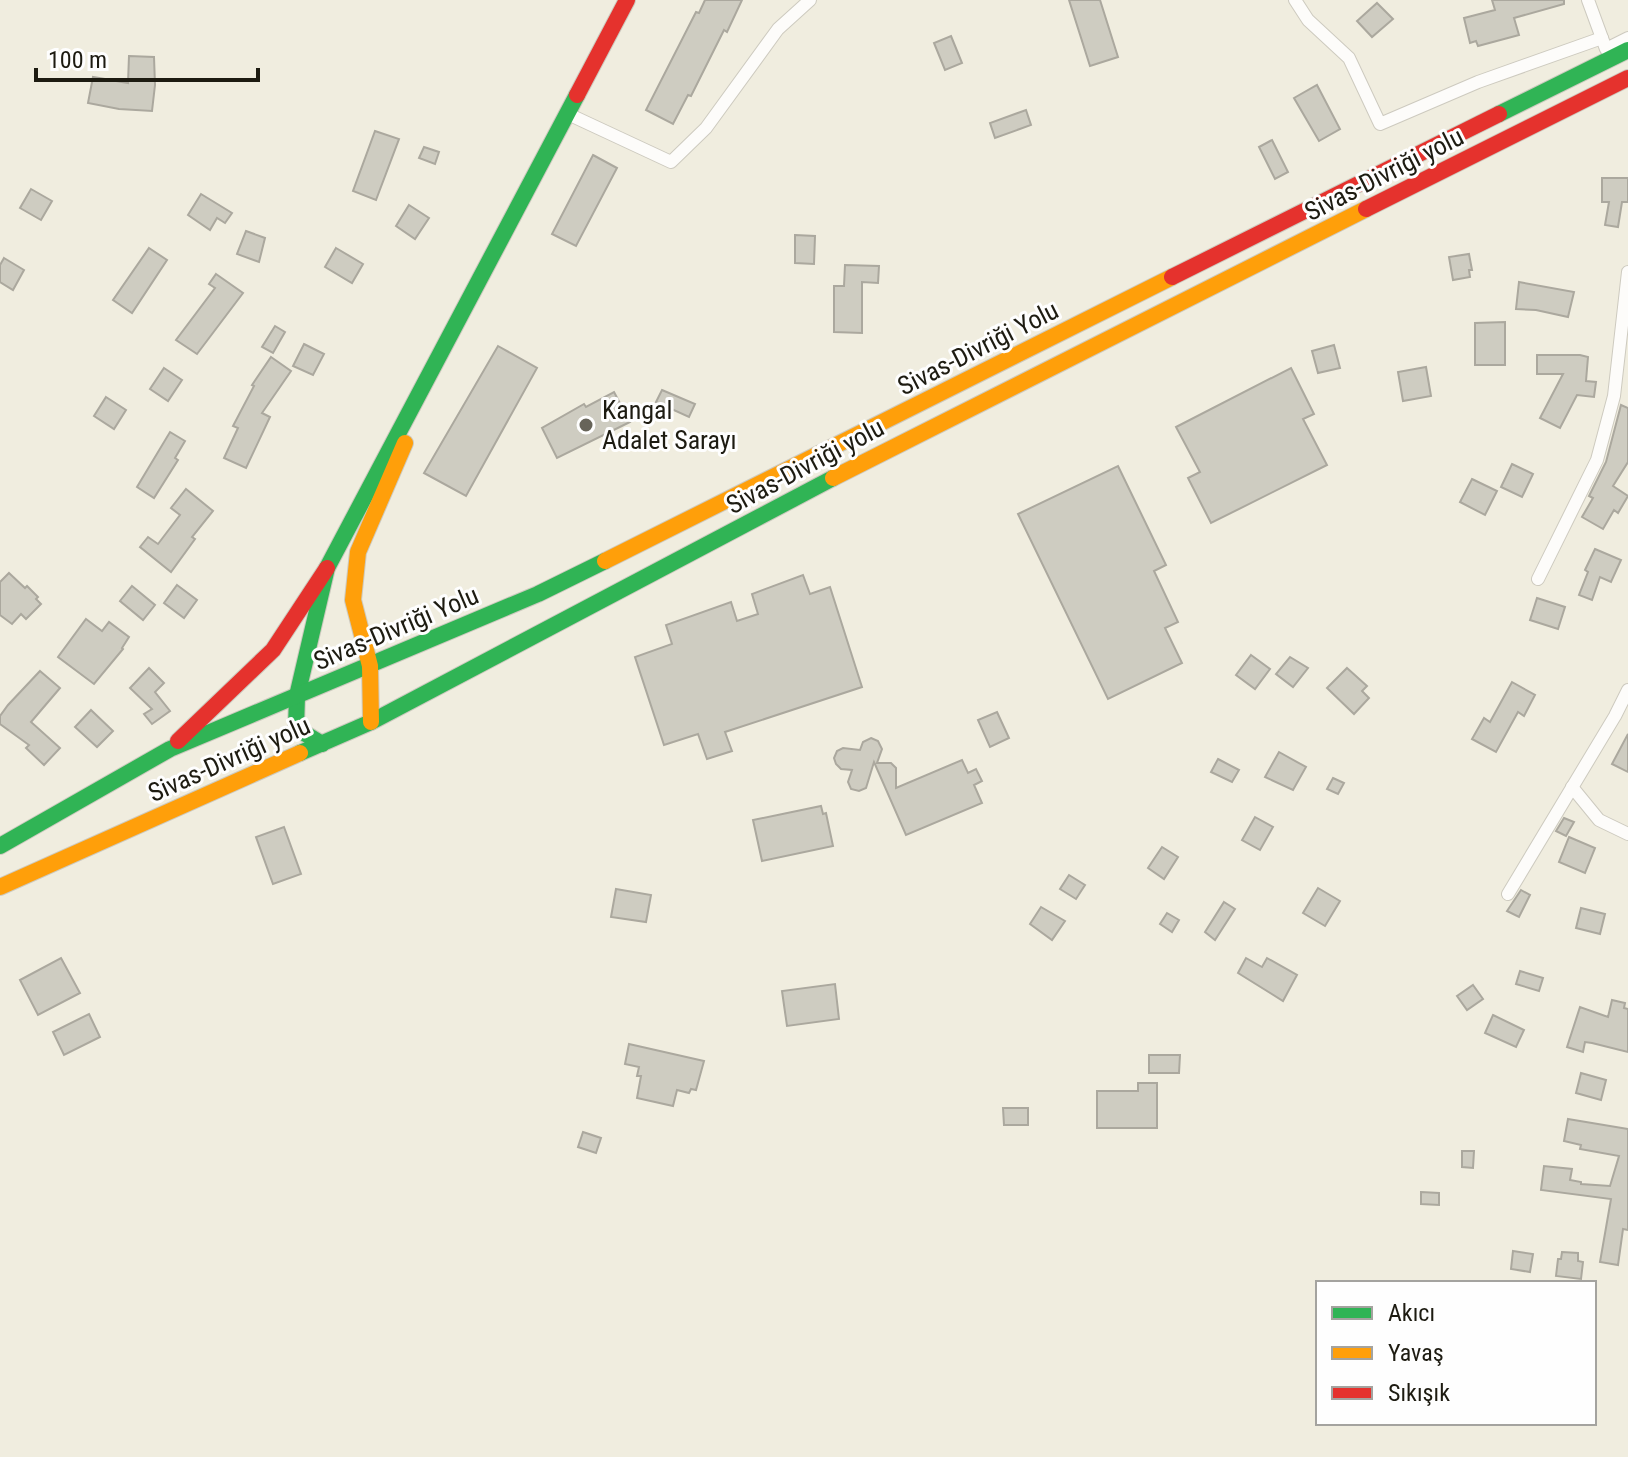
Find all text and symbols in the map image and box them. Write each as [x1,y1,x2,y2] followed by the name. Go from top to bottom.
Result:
[36,32,258,82] scale bar
[48,46,107,74] text: 100 m
[1300,121,1468,227] street label: Sivas-Divriği yolu
[893,295,1063,401] street label: Sivas-Divriği Yolu
[602,395,737,455] place label: Kangal Adalet Sarayı
[721,412,889,520] street label: Sivas-Divriği yolu
[577,416,595,434] marker: Kangal Adalet Sarayı
[309,580,483,676] street label: Sivas-Divriği Yolu
[143,710,315,808] street label: Sivas-Divriği yolu
[1316,1281,1596,1425] legend
[1388,1299,1435,1327] text: Akıcı
[1388,1339,1444,1367] text: Yavaş
[1388,1379,1450,1407] text: Sıkışık

